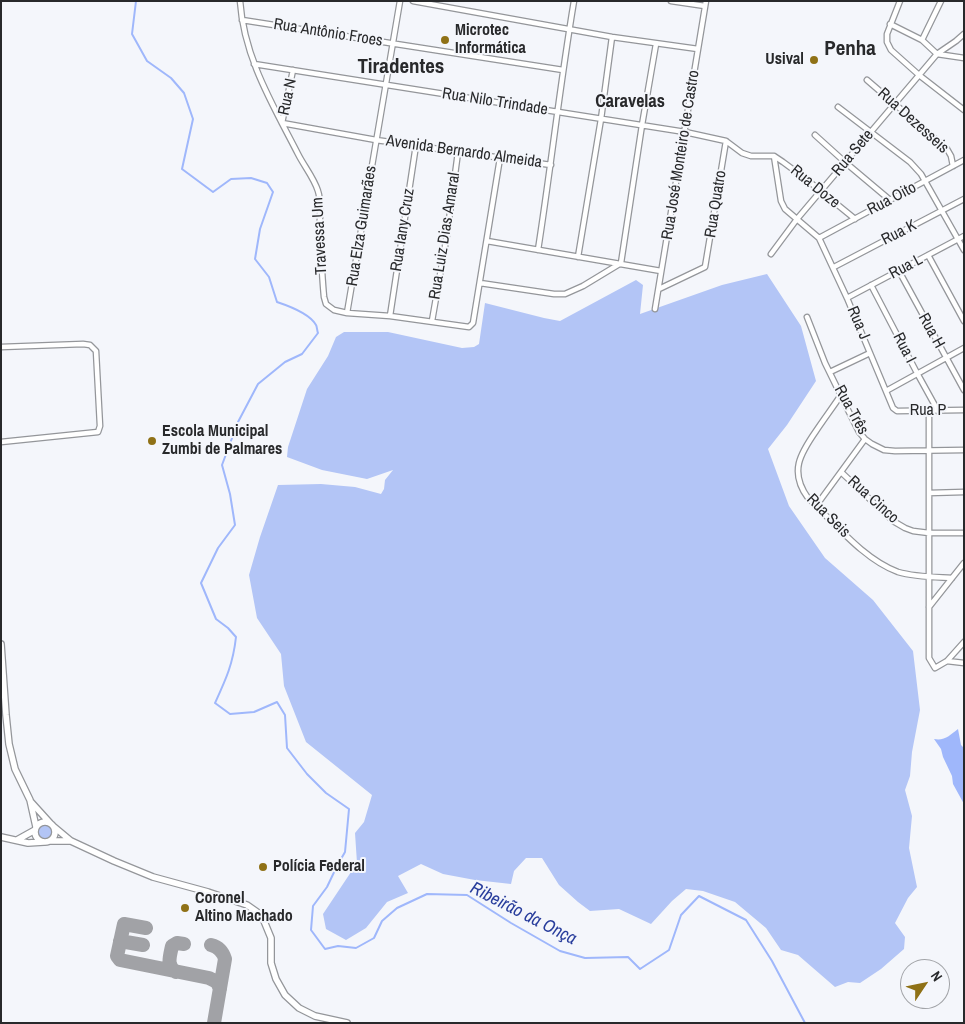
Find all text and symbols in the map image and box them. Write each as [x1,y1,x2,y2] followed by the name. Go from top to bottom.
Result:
[272,15,384,51] street label: Rua Antônio Froes
[455,21,526,59] place label: Microtec Informática
[439,34,451,46] marker: Microtec Informática
[824,36,876,62] district label: Penha
[765,50,804,70] place label: Usival
[358,54,444,80] district label: Tiradentes
[808,54,820,66] marker: Usival
[658,69,704,241] street label: Rua José Monteiro de Castro
[275,77,301,117] street label: Rua N
[441,84,549,120] street label: Rua Nilo Trindade
[874,84,952,158] street label: Rua Dezesseis
[595,91,665,113] district label: Caravelas
[828,126,878,180] street label: Rua Sete
[385,132,543,172] street label: Avenida Bernardo Almeida
[786,161,844,213] street label: Rua Doze
[343,164,381,288] street label: Rua Elza Guimarães
[701,169,731,239] street label: Rua Quatro
[425,171,465,301] street label: Rua Luiz Dias Amaral
[864,178,920,220] street label: Rua Oito
[387,187,419,273] street label: Rua Iany Cruz
[308,197,332,275] street label: Travessa Um
[878,216,920,250] street label: Rua K
[886,250,926,284] street label: Rua L
[842,303,874,343] street label: Rua J
[914,310,948,352] street label: Rua H
[888,330,920,366] street label: Rua I
[830,382,872,438] street label: Rua Três
[910,401,946,421] street label: Rua P
[162,422,282,460] place label: Escola Municipal Zumbi de Palmares
[146,435,158,447] marker: Escola Municipal Zumbi de Palmares
[844,472,902,528] street label: Rua Cinco
[802,490,854,542] street label: Rua Seis
[273,857,365,877] place label: Polícia Federal
[257,861,269,873] marker: Polícia Federal
[466,878,580,950] water label: Ribeirão da Onça
[195,889,293,927] place label: Coronel Altino Machado
[179,902,191,914] marker: Coronel Altino Machado
[900,959,950,1009] north arrow
[927,968,946,985] text: N

